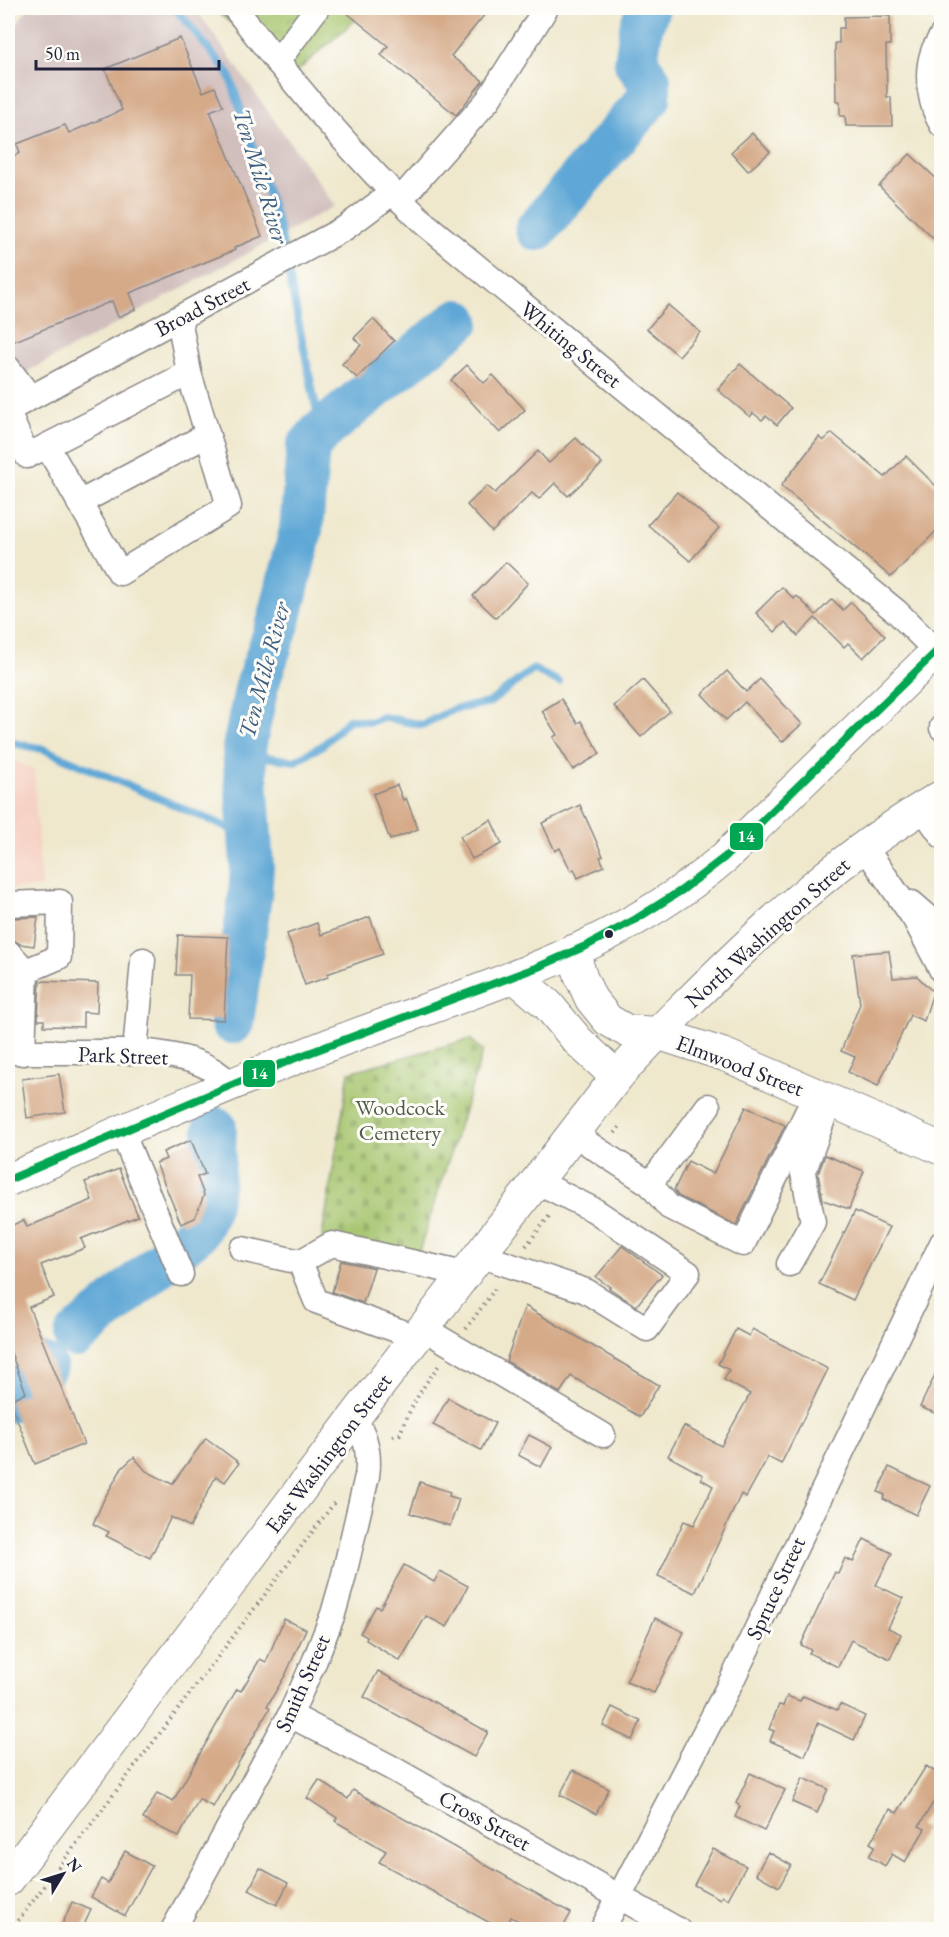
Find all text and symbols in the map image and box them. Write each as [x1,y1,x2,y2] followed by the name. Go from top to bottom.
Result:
[36,33,219,71] scale bar
[45,42,80,65] text: 50 m
[226,105,297,249] water label: Ten Mile River
[150,269,255,344] street label: Broad Street
[514,294,628,394] street label: Whiting Street
[230,597,297,741] water label: Ten Mile River
[729,822,764,851] line badge: 14
[738,826,755,847] text: 14
[679,851,856,1014] street label: North Washington Street
[603,928,615,940] unlabelled marker
[672,1028,808,1103] street label: Elmwood Street
[77,1039,169,1072] street label: Park Street
[242,1059,276,1088] line badge: 14
[251,1063,268,1084] text: 14
[355,1093,445,1147] park label: Woodcock Cemetery
[259,1367,398,1539] street label: East Washington Street
[739,1532,812,1644] street label: Spruce Street
[268,1630,337,1736] street label: Smith Street
[434,1783,536,1858] street label: Cross Street
[33,1844,93,1904] north arrow
[62,1854,87,1877] text: N

